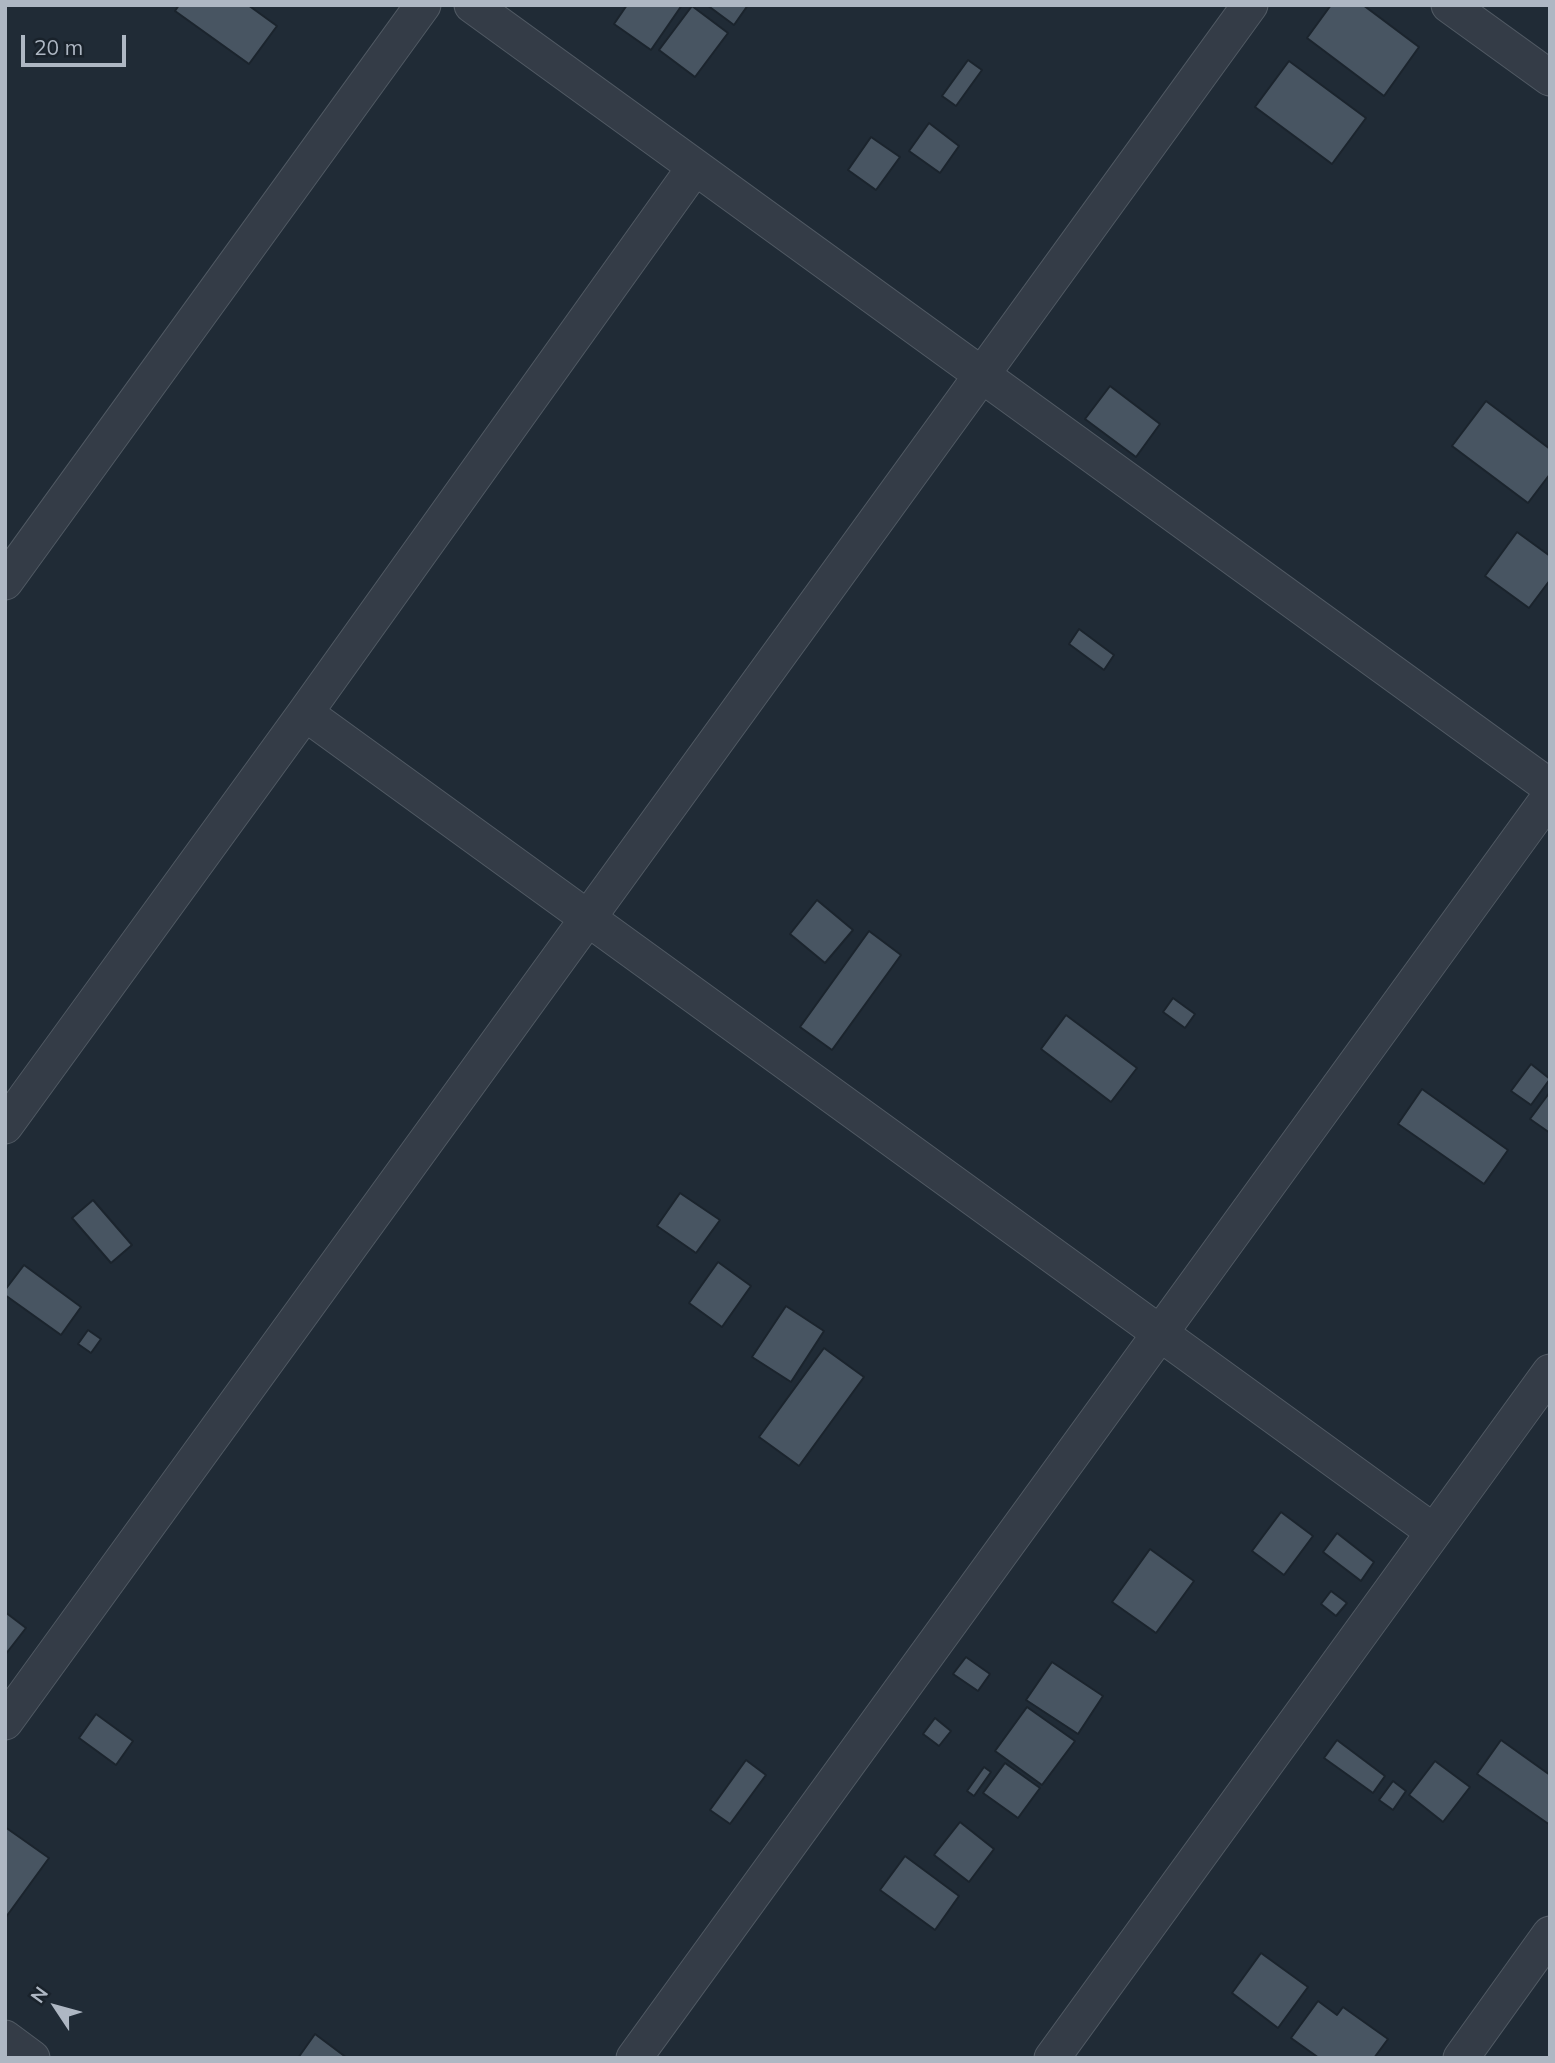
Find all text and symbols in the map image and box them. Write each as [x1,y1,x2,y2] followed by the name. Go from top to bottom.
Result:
[24,21,130,65] scale bar
[34,34,83,60] text: 20 m
[21,1972,91,2042] north arrow
[25,1982,53,2008] text: N

